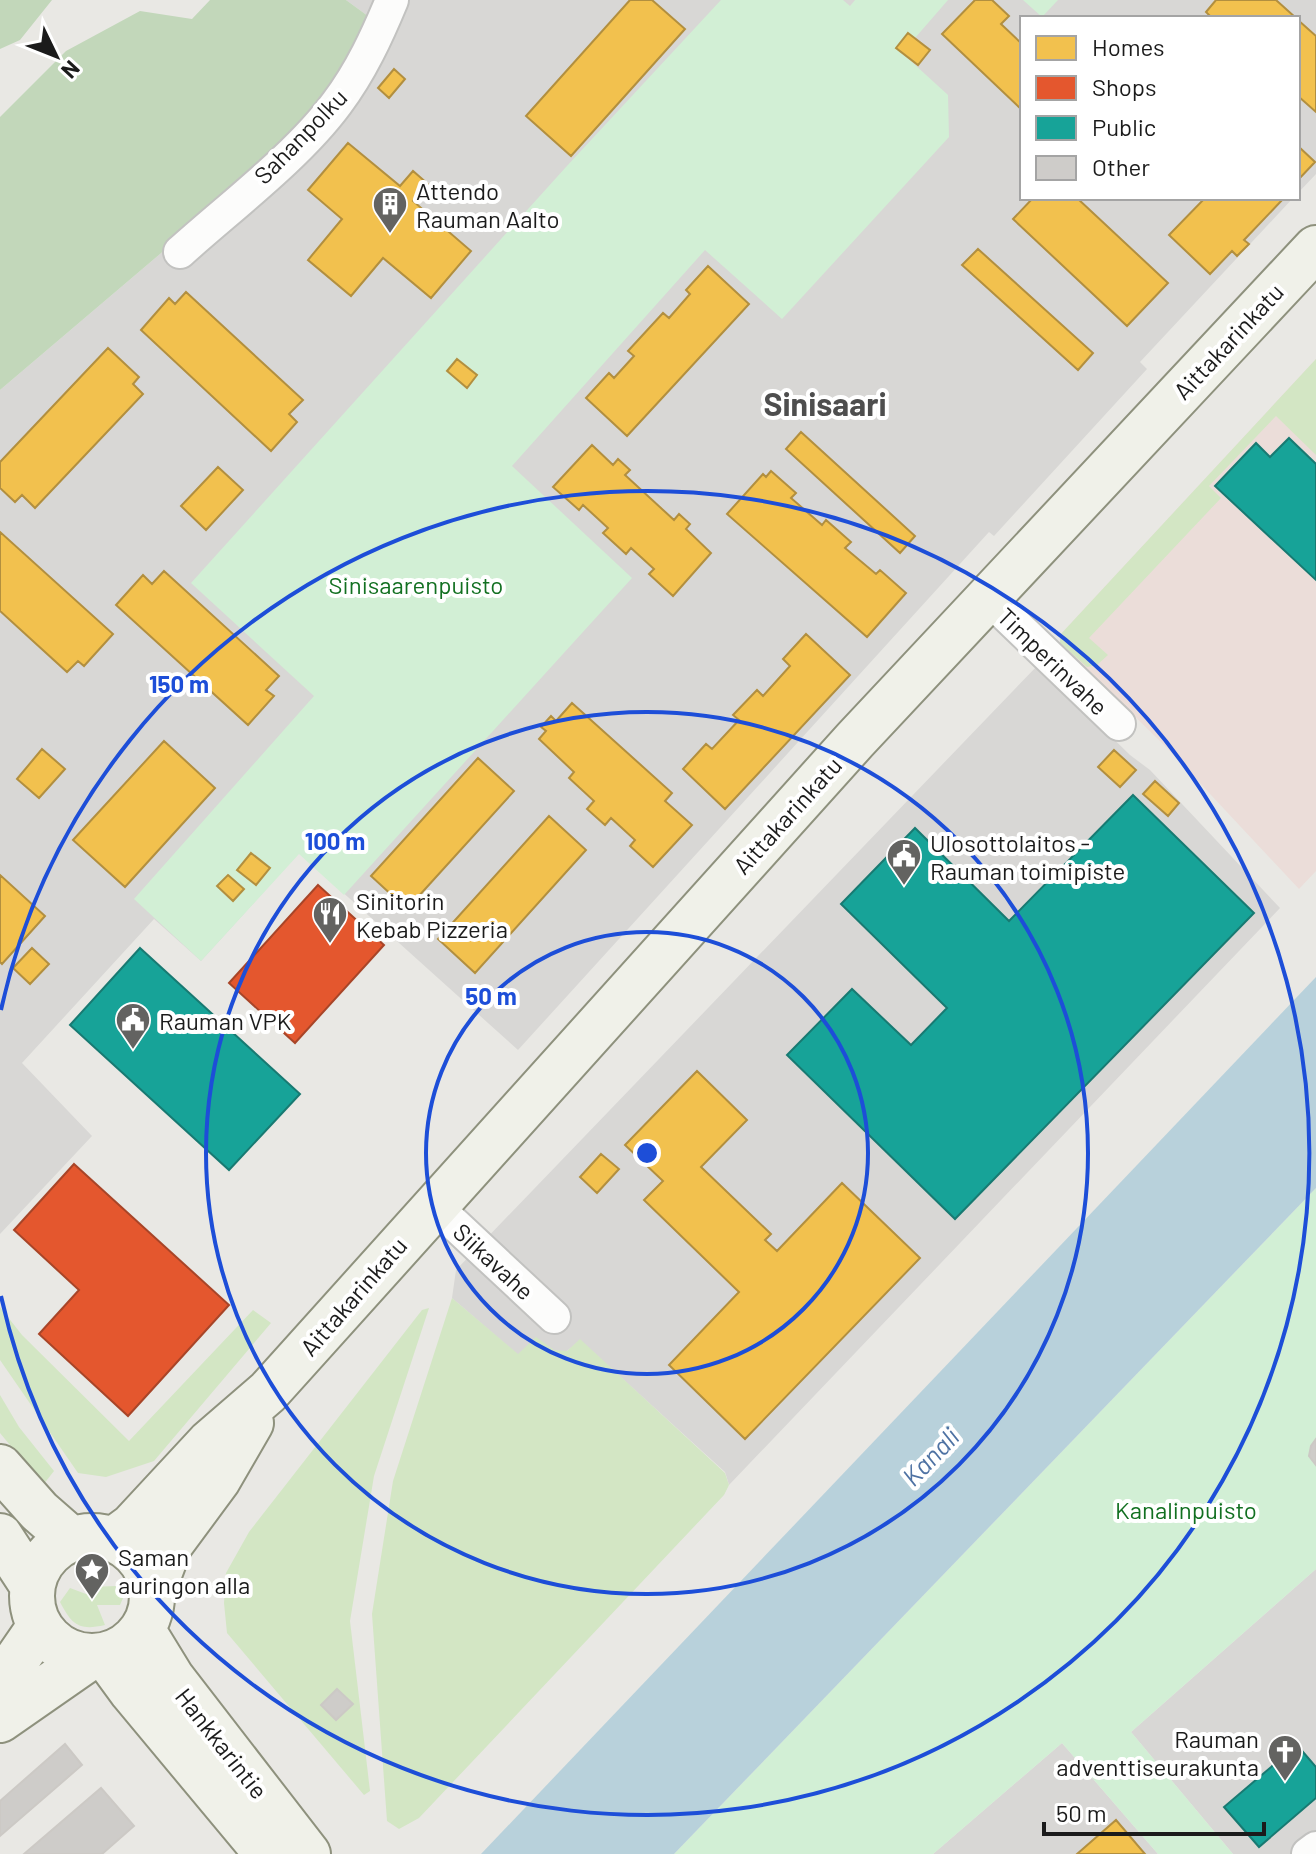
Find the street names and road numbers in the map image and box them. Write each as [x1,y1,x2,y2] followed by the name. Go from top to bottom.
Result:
[248,82,352,190] street label: Sahanpolku
[1167,277,1289,405] street label: Aittakarinkatu
[992,601,1114,721] street label: Timperinvahe
[727,750,847,880] street label: Aittakarinkatu
[448,1217,540,1305] street label: Siikavahe
[294,1231,412,1361] street label: Aittakarinkatu
[170,1682,274,1804] street label: Hankkarintie

